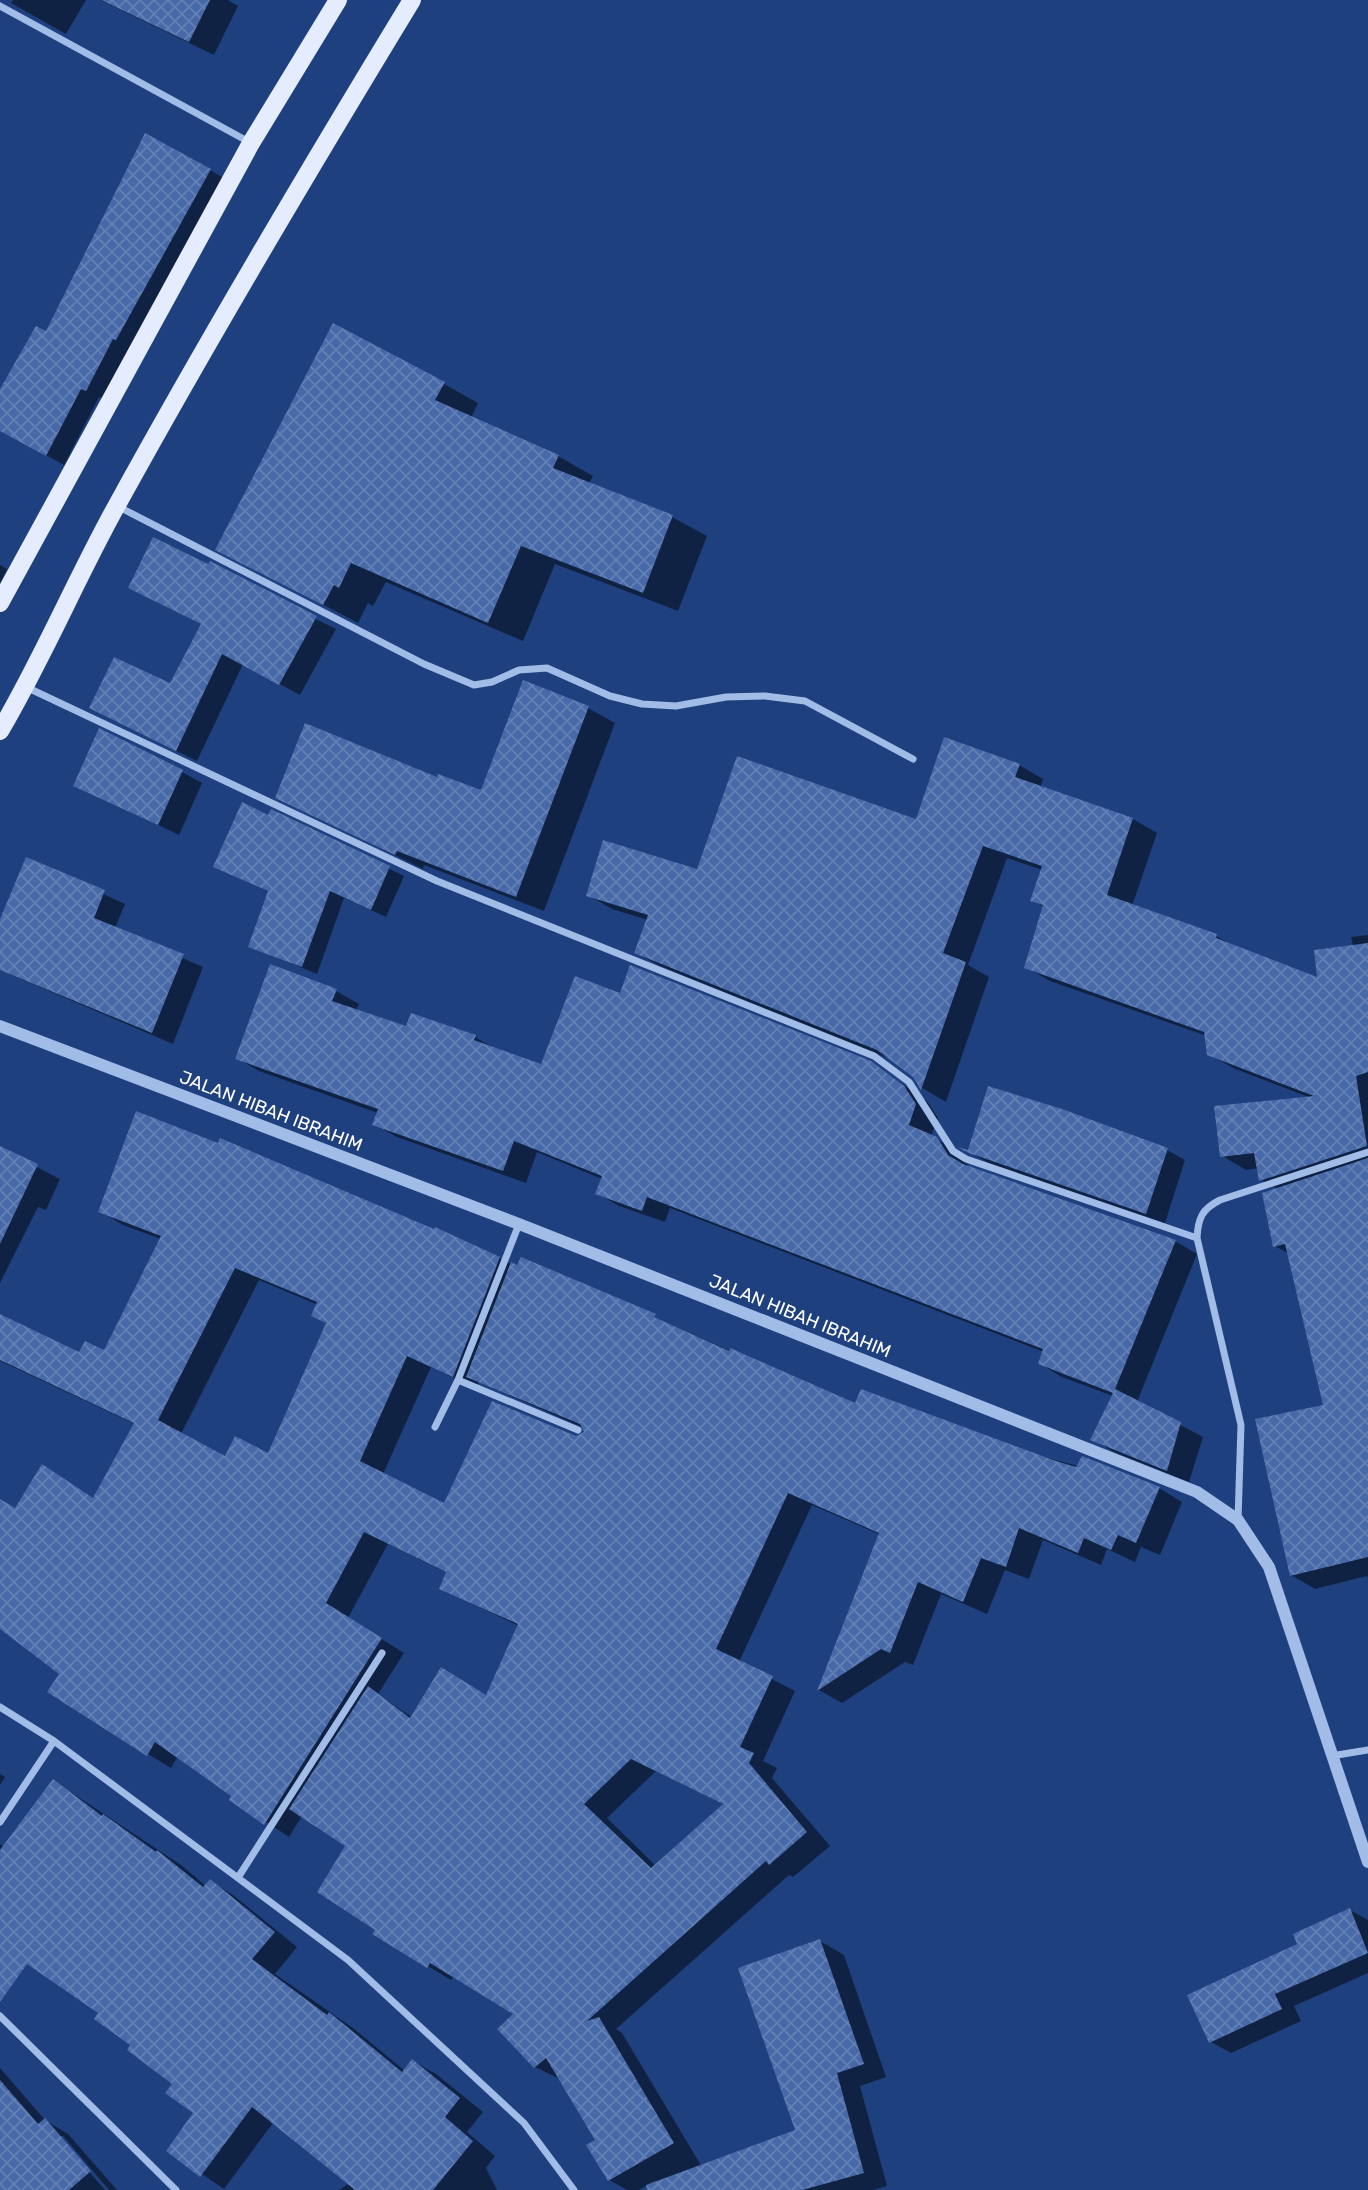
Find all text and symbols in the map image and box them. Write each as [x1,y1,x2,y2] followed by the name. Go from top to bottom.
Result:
[176,1066,366,1156] street label: JALAN HIBAH IBRAHIM
[706,1269,894,1363] street label: JALAN HIBAH IBRAHIM

